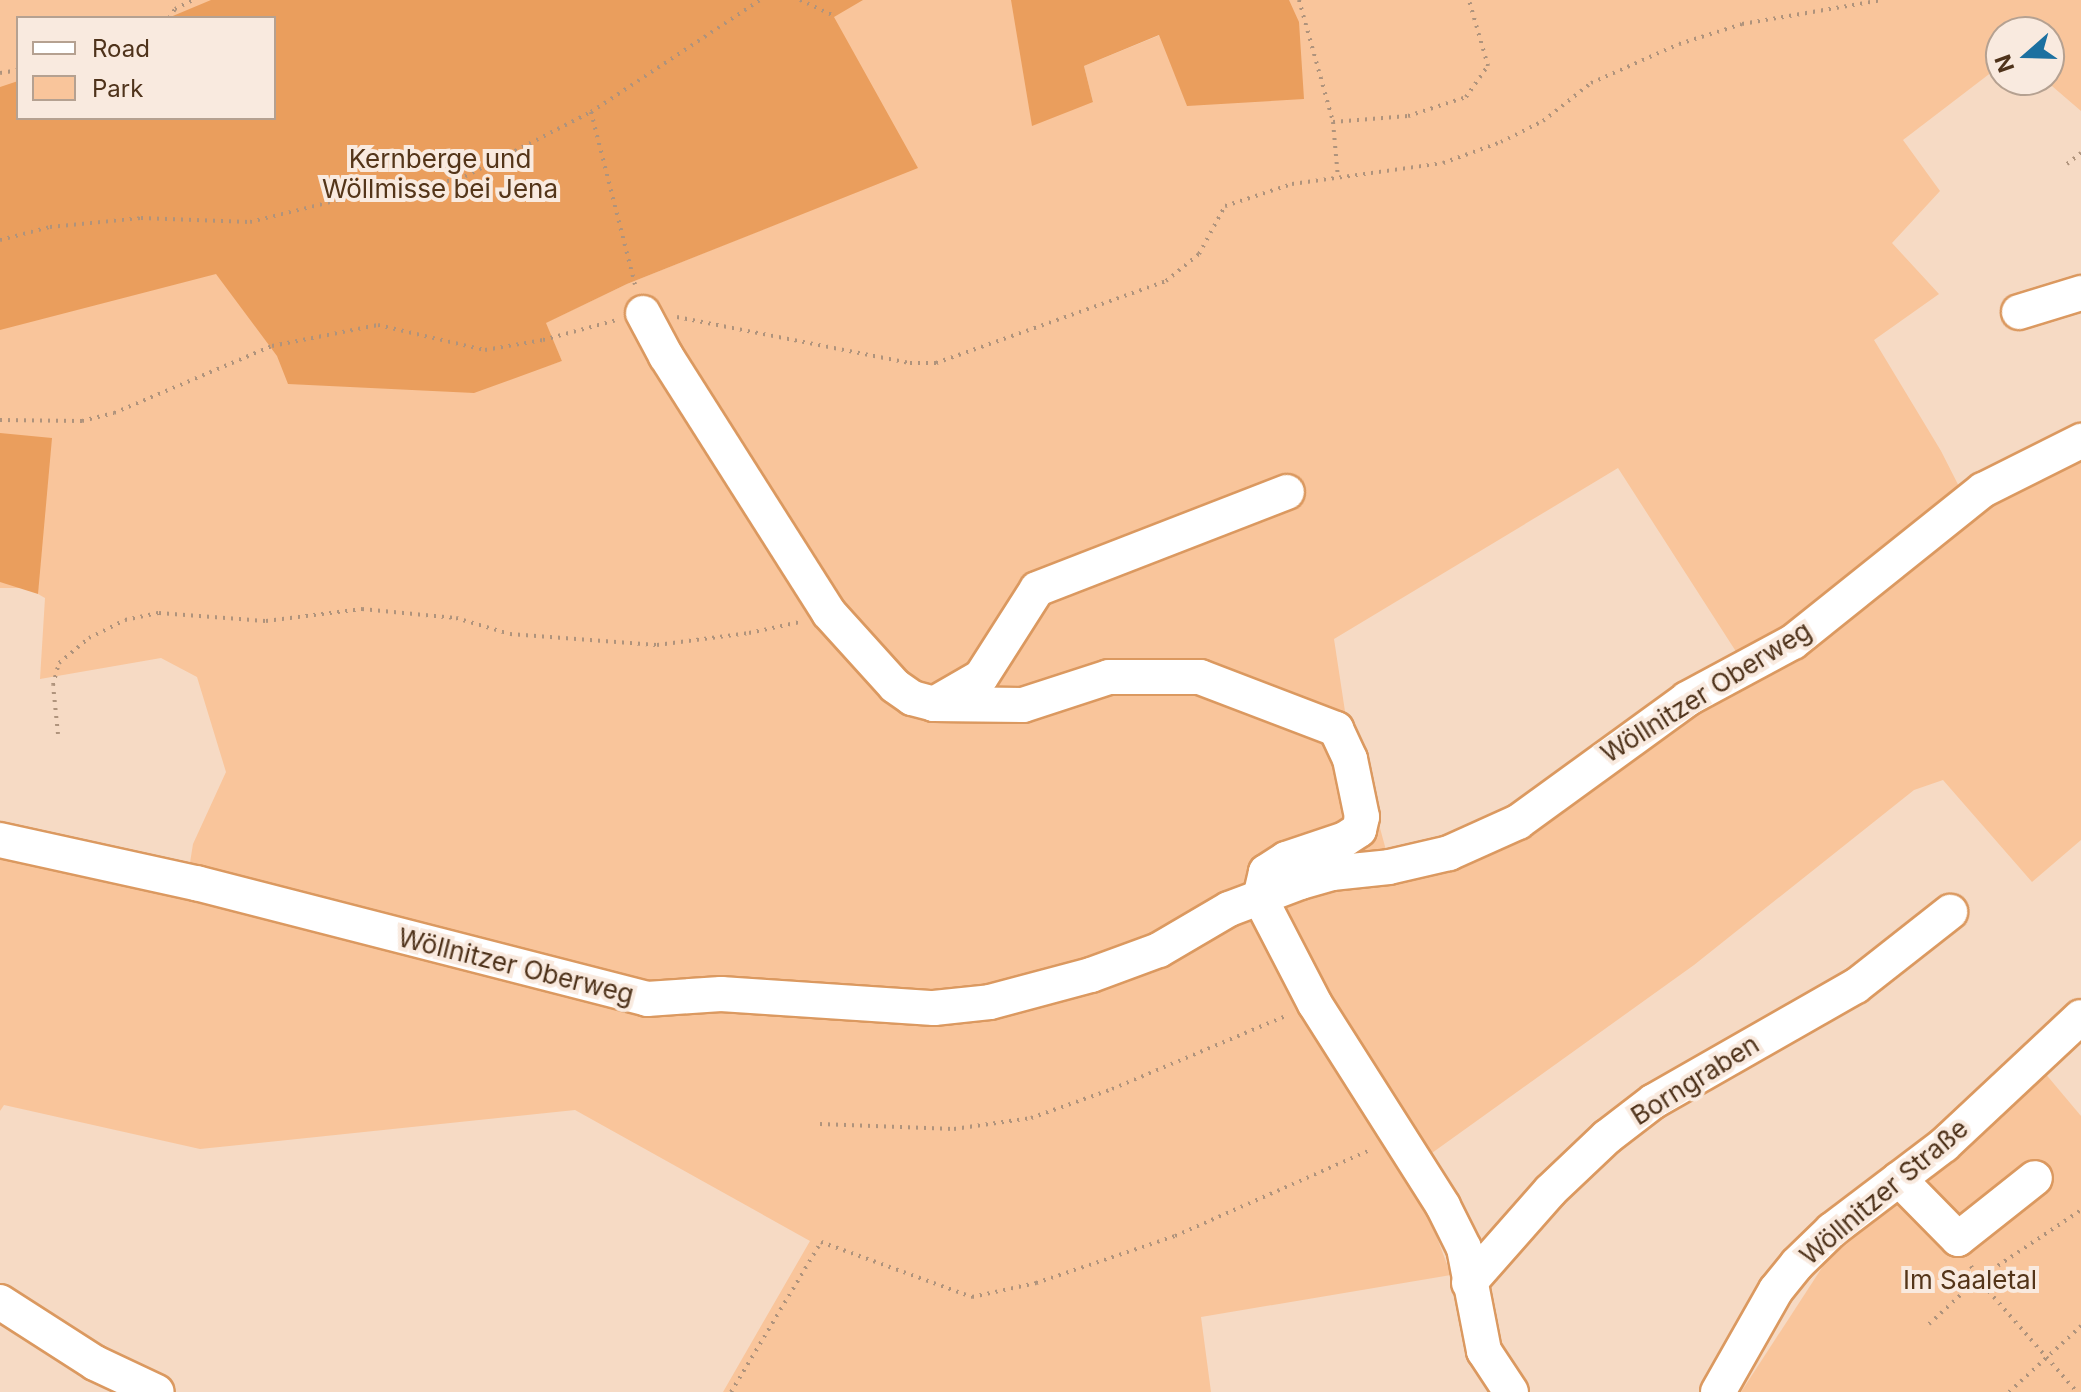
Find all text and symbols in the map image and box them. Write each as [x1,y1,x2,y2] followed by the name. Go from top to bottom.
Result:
[16,16,276,120] legend
[1985,16,2065,96] north arrow
[92,34,150,63] text: Road
[1989,51,2019,76] text: N
[92,74,143,103] text: Park
[322,143,558,204] park label: Kernberge und Wöllmisse bei Jena
[1595,615,1817,769] street label: Wöllnitzer Oberweg
[395,922,637,1010] street label: Wöllnitzer Oberweg
[1625,1028,1765,1132] street label: Borngraben
[1794,1113,1974,1271] street label: Wöllnitzer Straße
[1903,1264,2037,1296] park label: Im Saaletal

